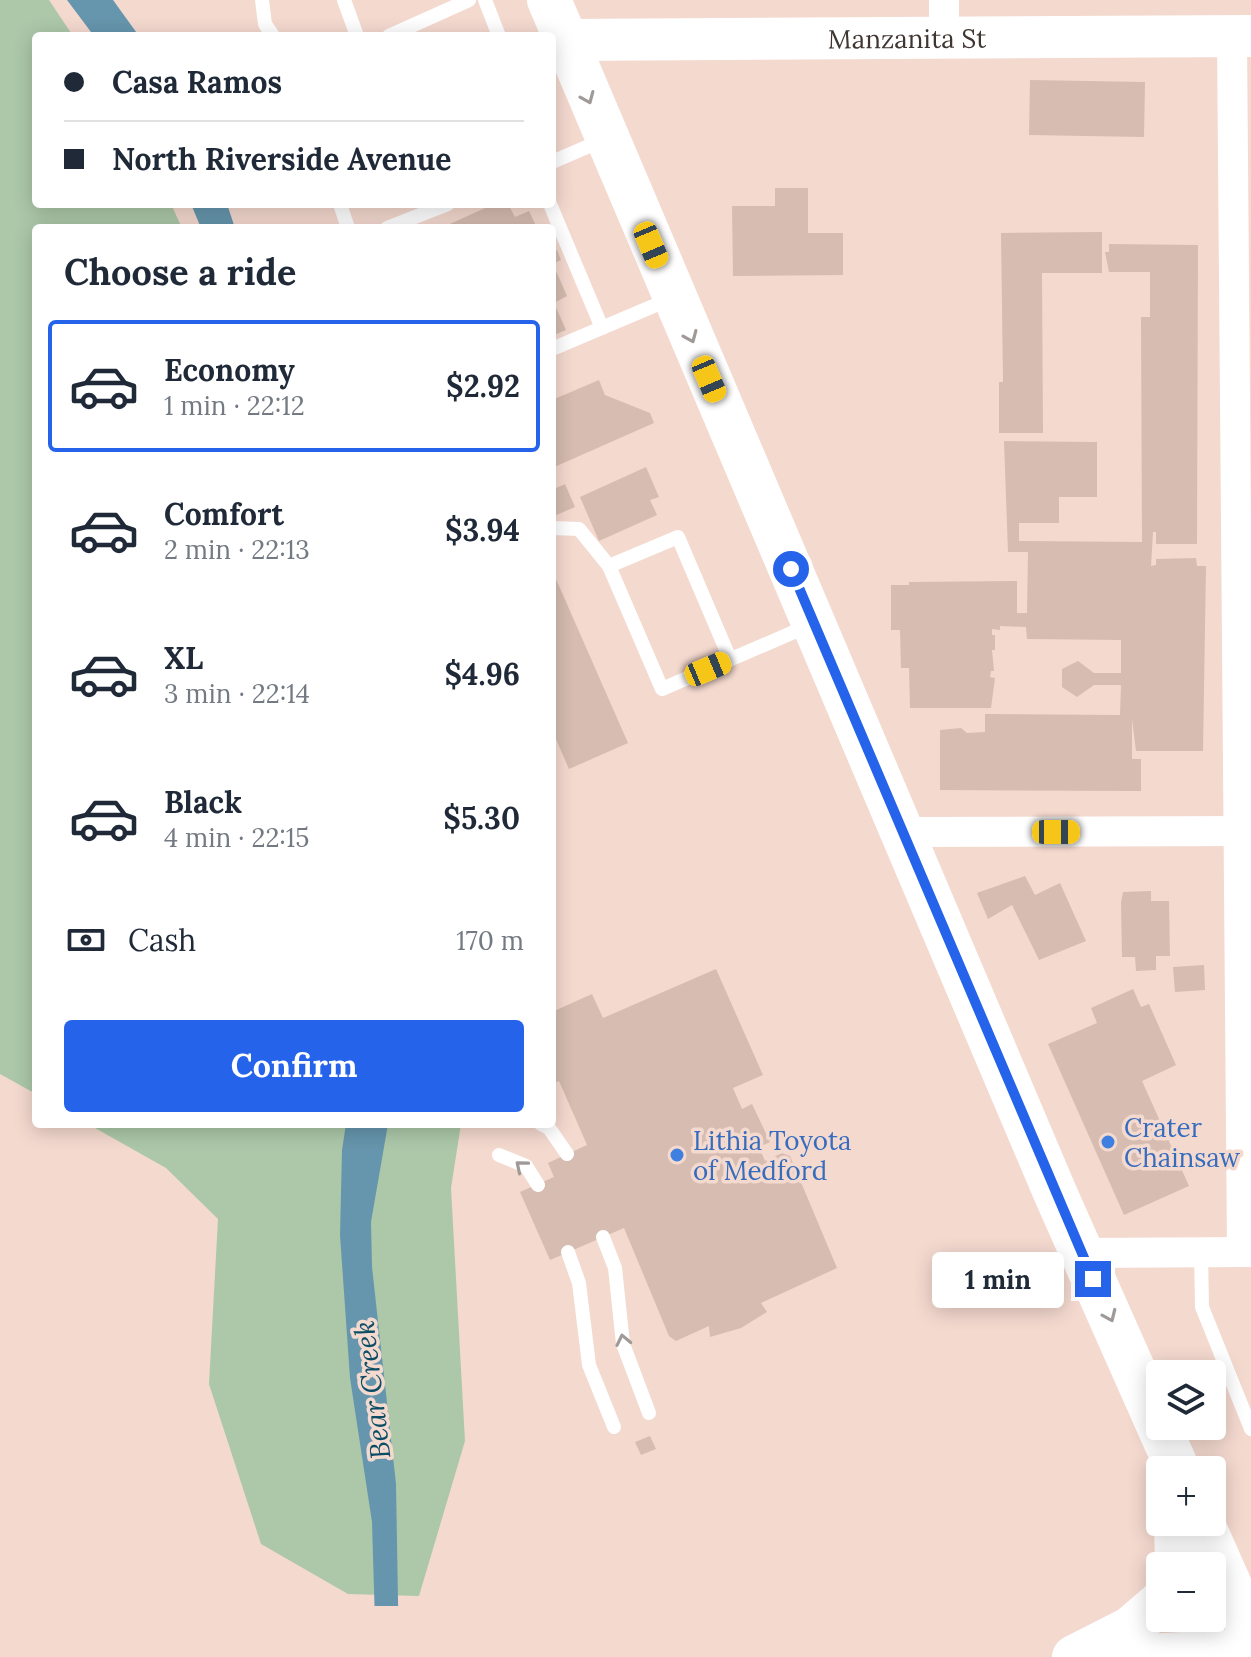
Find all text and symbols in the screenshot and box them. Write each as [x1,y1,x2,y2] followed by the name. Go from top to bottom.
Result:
[828,21,986,55] street label: Manzanita St
[112,63,282,101] text: Casa Ramos
[579,90,595,105] one-way arrow
[112,140,452,178] text: North Riverside Avenue
[631,218,671,272] car
[64,249,296,295] text: Choose a ride
[681,329,697,343] one-way arrow
[68,350,140,422] icon: car
[164,351,295,389] text: Economy
[689,352,729,406] car
[446,367,520,405] text: $2.92
[164,389,305,422] text: 1 min · 22:12
[68,494,140,566] icon: car
[164,495,284,533] text: Comfort
[445,511,520,549] text: $3.94
[164,533,310,566] text: 2 min · 22:13
[773,551,809,587] route start
[68,638,140,710] icon: car
[164,639,203,677] text: XL
[681,649,735,689] car
[444,655,520,693] text: $4.96
[164,677,310,710] text: 3 min · 22:14
[68,782,140,854] icon: car
[164,783,242,821] text: Black
[443,799,520,837] text: $5.30
[1032,820,1080,844] car
[164,821,310,854] text: 4 min · 22:15
[64,918,108,962] icon: cash
[128,921,196,959] text: Cash
[456,924,524,957] text: 170 m
[64,1020,524,1112] button: Confirm
[1124,1111,1240,1174] place label: Crater Chainsaw
[693,1124,851,1187] place label: Lithia Toyota of Medford
[1099,1133,1117,1151] marker: Crater Chainsaw
[668,1146,686,1164] marker: Lithia Toyota of Medford
[516,1161,531,1176] one-way arrow
[933,1251,1065,1307] callout: 1 min
[1075,1261,1111,1297] route end
[965,1263,1031,1296] text: 1 min
[1100,1308,1116,1323] one-way arrow
[346,1319,398,1461] water label: Bear Creek
[615,1334,632,1348] one-way arrow
[1146,1360,1226,1632] map controls
[1146,1360,1226,1440] button: layers
[1146,1456,1226,1536] button: +
[1146,1552,1226,1632] button: −

